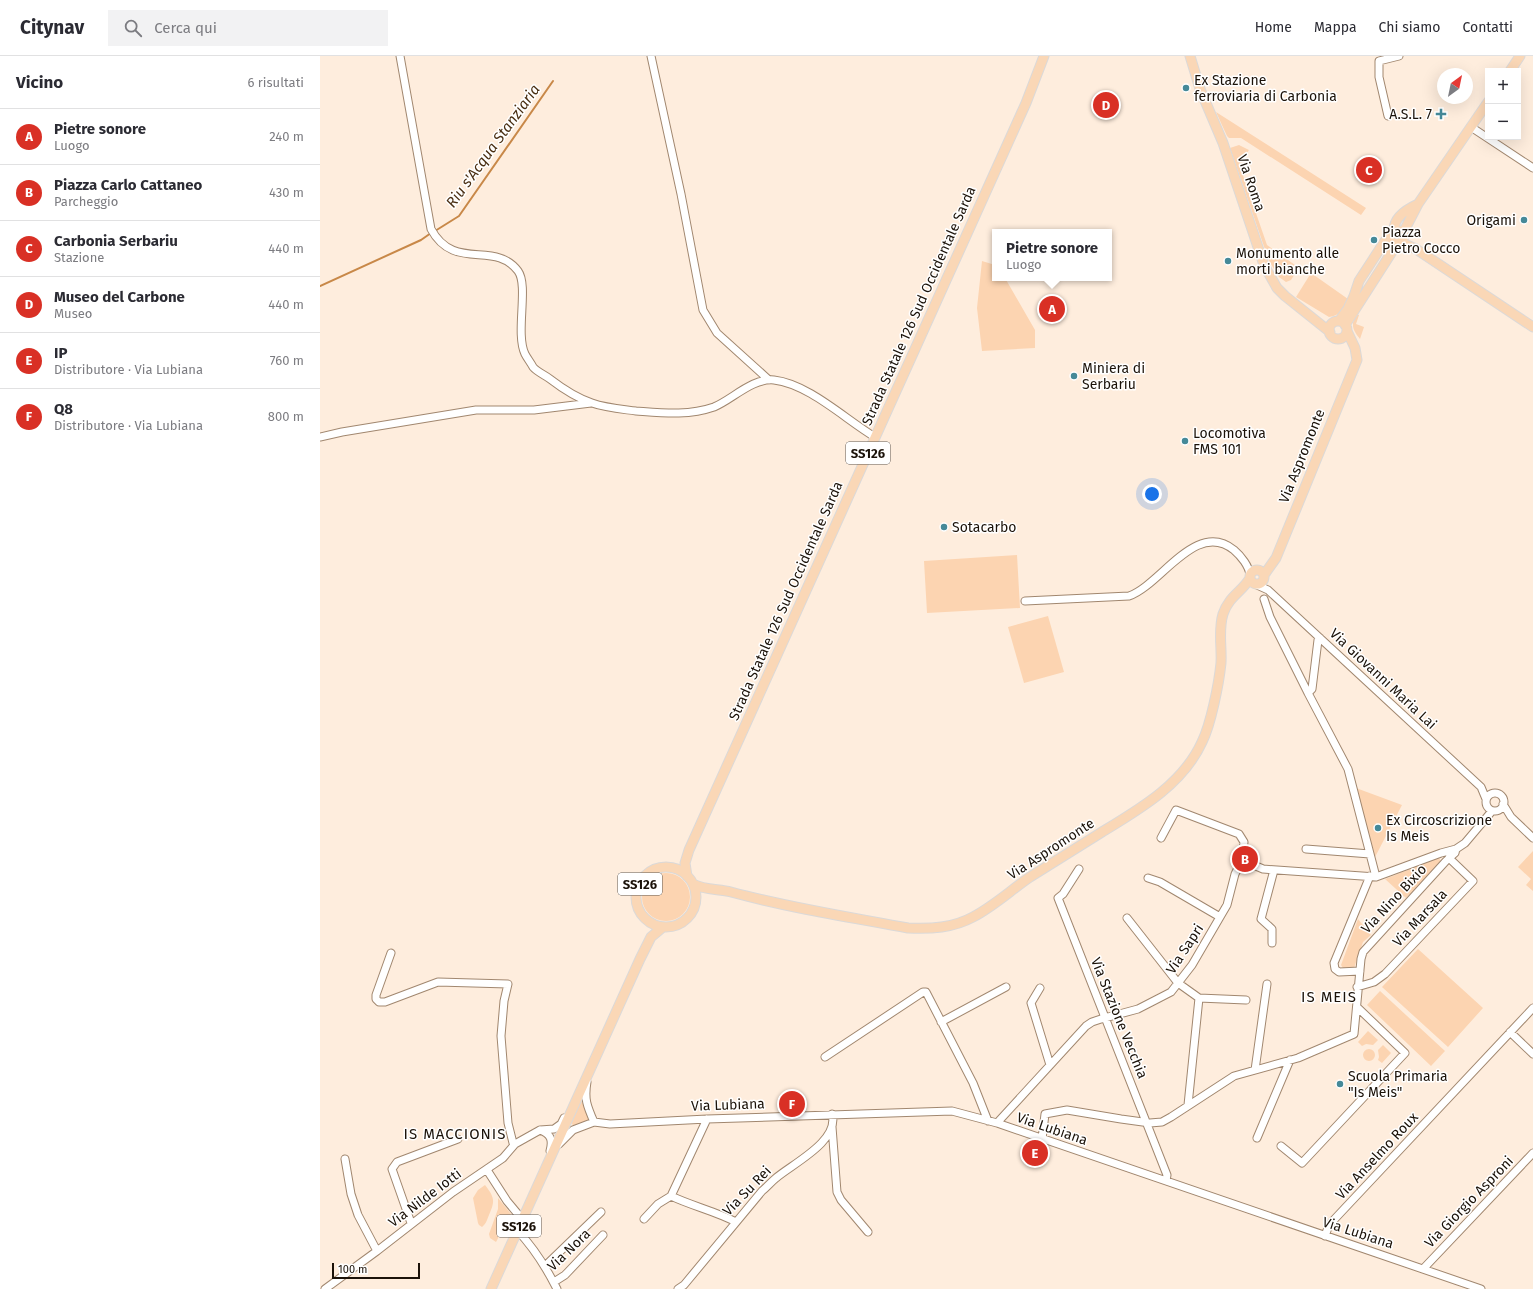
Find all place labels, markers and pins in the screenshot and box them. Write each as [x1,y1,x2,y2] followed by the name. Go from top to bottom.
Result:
[1194,72,1337,105] place label: Ex Stazione ferroviaria di Carbonia
[1181,83,1191,93] marker: Ex Stazione ferroviaria di Carbonia
[1093,90,1119,120] pin: D
[1389,106,1432,123] place label: A.S.L. 7
[1435,108,1447,120] marker: A.S.L. 7
[1356,155,1382,185] pin: C
[1466,212,1516,229] place label: Origami
[1519,215,1529,225] marker: Origami
[1382,224,1460,257] place label: Piazza Pietro Cocco
[1369,235,1379,245] marker: Piazza Pietro Cocco
[1236,245,1339,278] place label: Monumento alle morti bianche
[1223,256,1233,266] marker: Monumento alle morti bianche
[1039,294,1065,324] pin: A
[1082,360,1145,393] place label: Miniera di Serbariu
[1069,371,1079,381] marker: Miniera di Serbariu
[1193,425,1266,458] place label: Locomotiva FMS 101
[1180,436,1190,446] marker: Locomotiva FMS 101
[952,519,1016,536] place label: Sotacarbo
[939,522,949,532] marker: Sotacarbo
[1386,812,1492,845] place label: Ex Circoscrizione Is Meis
[1373,823,1383,833] marker: Ex Circoscrizione Is Meis
[1232,844,1258,874] pin: B
[1348,1068,1448,1101] place label: Scuola Primaria "Is Meis"
[1335,1079,1345,1089] marker: Scuola Primaria "Is Meis"
[779,1089,805,1119] pin: F
[1022,1138,1048,1168] pin: E

